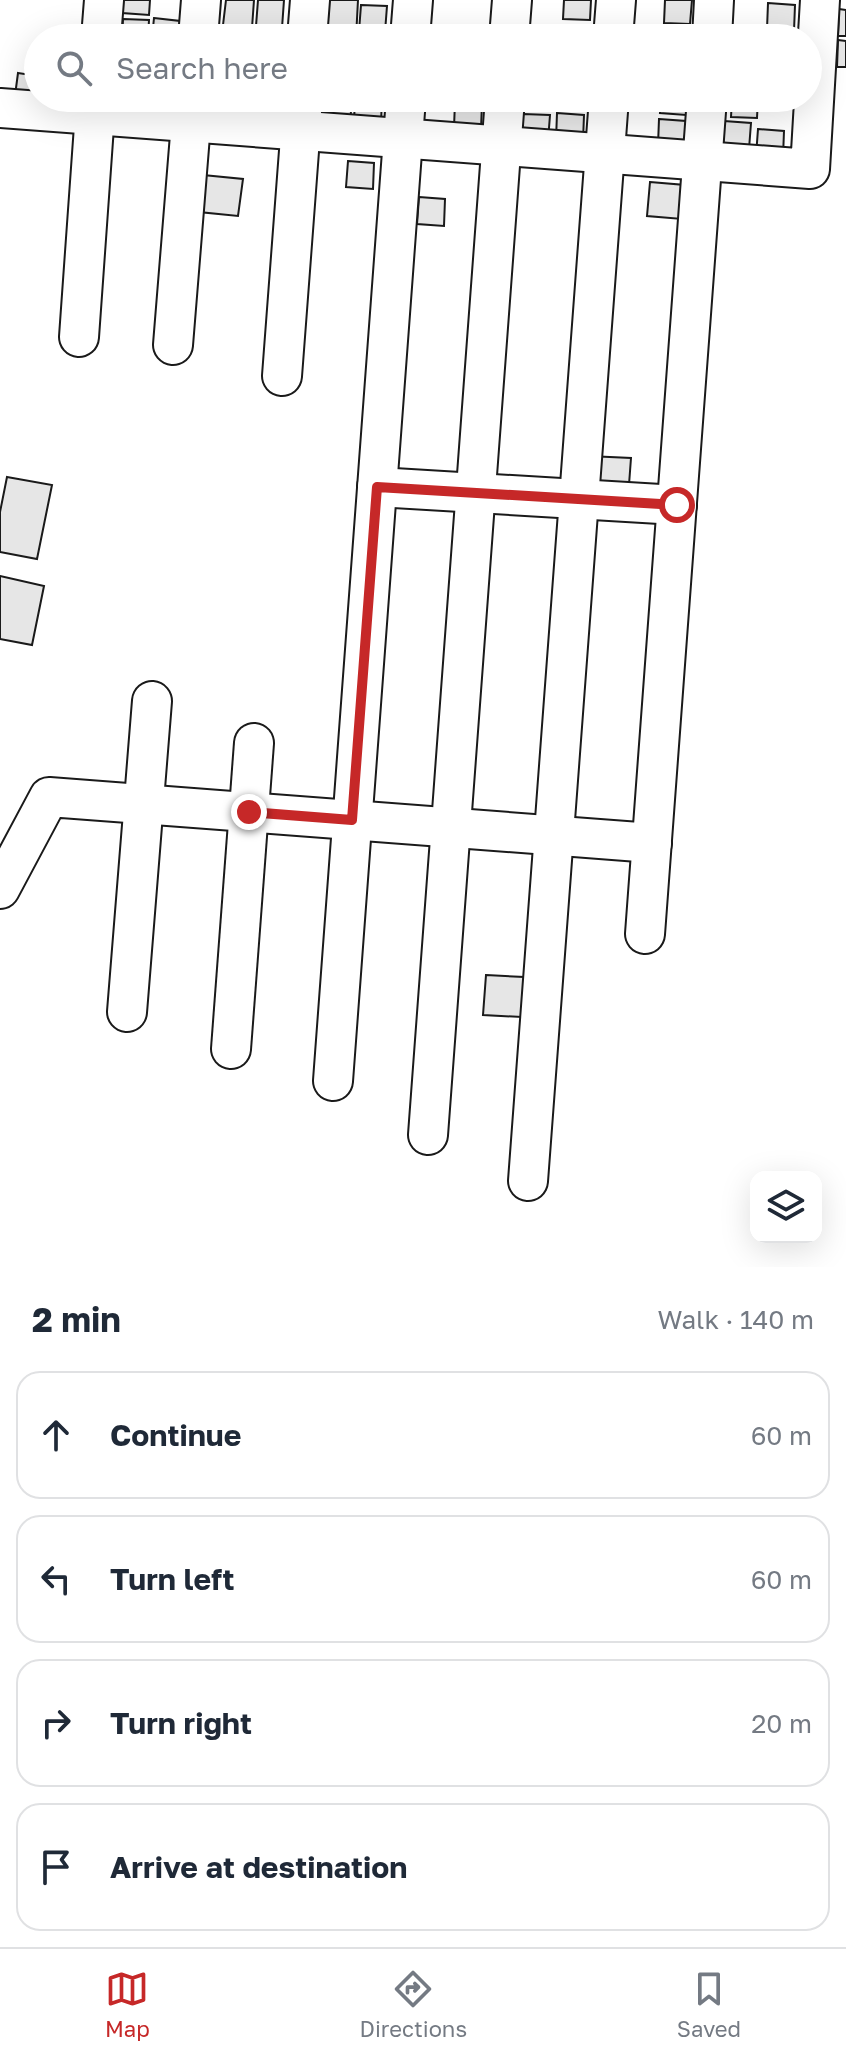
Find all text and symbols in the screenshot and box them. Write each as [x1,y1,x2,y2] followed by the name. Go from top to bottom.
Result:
[24,24,822,112] search box
[52,46,96,90] icon: search
[116,50,288,86] text: Search here
[659,487,695,523] route start
[231,794,267,830] route end
[750,1171,822,1243] map controls
[750,1171,822,1243] button: layers
[32,1299,121,1339] text: 2 min
[657,1304,814,1335] text: Walk · 140 m
[34,1413,78,1457] icon: ahead
[110,1417,241,1453] text: Continue
[751,1420,812,1451] text: 60 m
[34,1557,78,1601] icon: left
[110,1561,235,1597] text: Turn left
[751,1564,812,1595] text: 60 m
[34,1701,78,1745] icon: right
[110,1705,252,1741] text: Turn right
[751,1708,812,1739] text: 20 m
[34,1845,78,1889] icon: arrive
[110,1849,407,1885] text: Arrive at destination
[105,1967,150,2042] tab: Map
[360,1967,467,2042] tab: Directions
[677,1967,741,2042] tab: Saved

